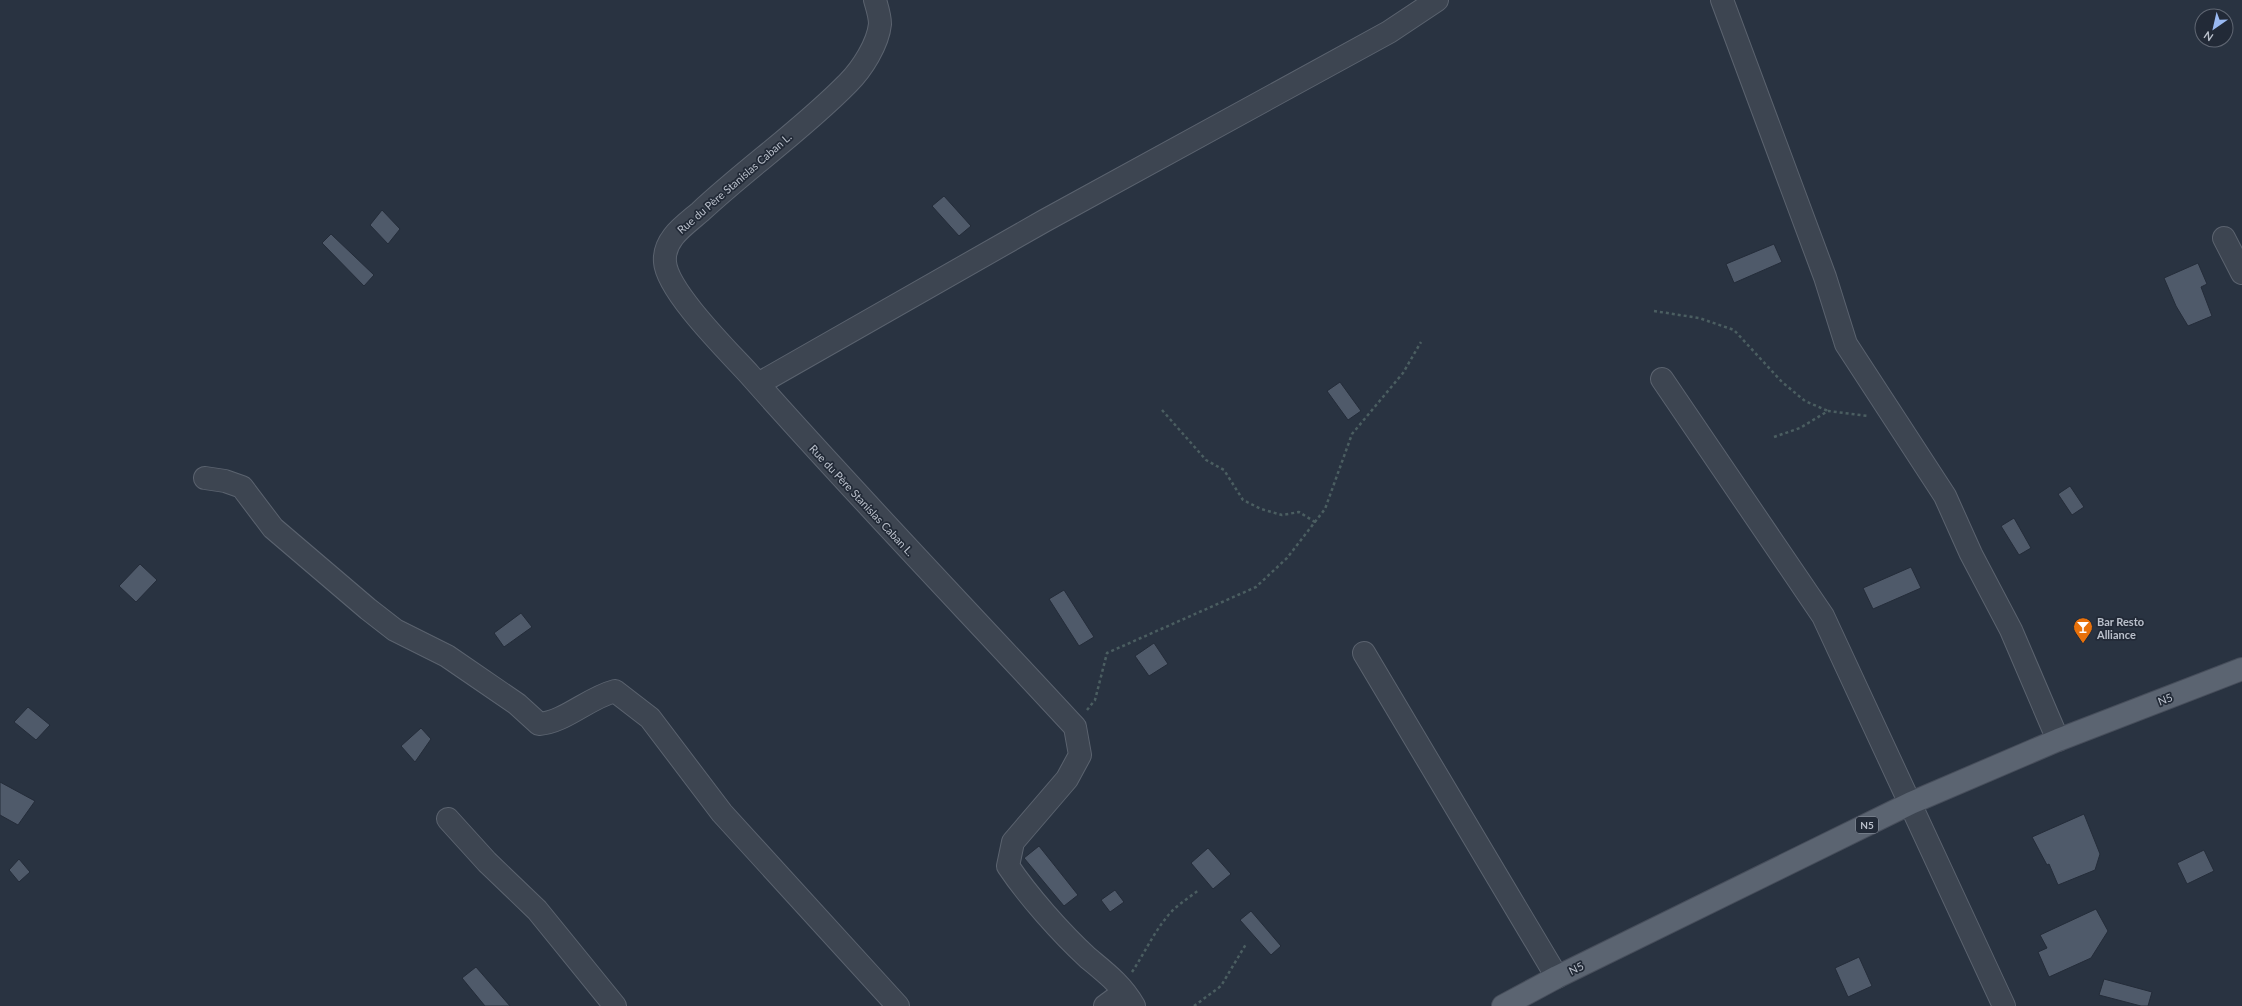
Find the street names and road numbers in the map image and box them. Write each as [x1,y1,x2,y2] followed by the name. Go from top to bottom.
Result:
[674,130,794,236] street label: Rue du Père Stanislas Caban L.
[807,442,917,558] street label: Rue du Père Stanislas Caban L.
[2156,690,2174,708] street label: N5
[1856,817,1878,833] road number: N5
[1567,959,1585,977] street label: N5

